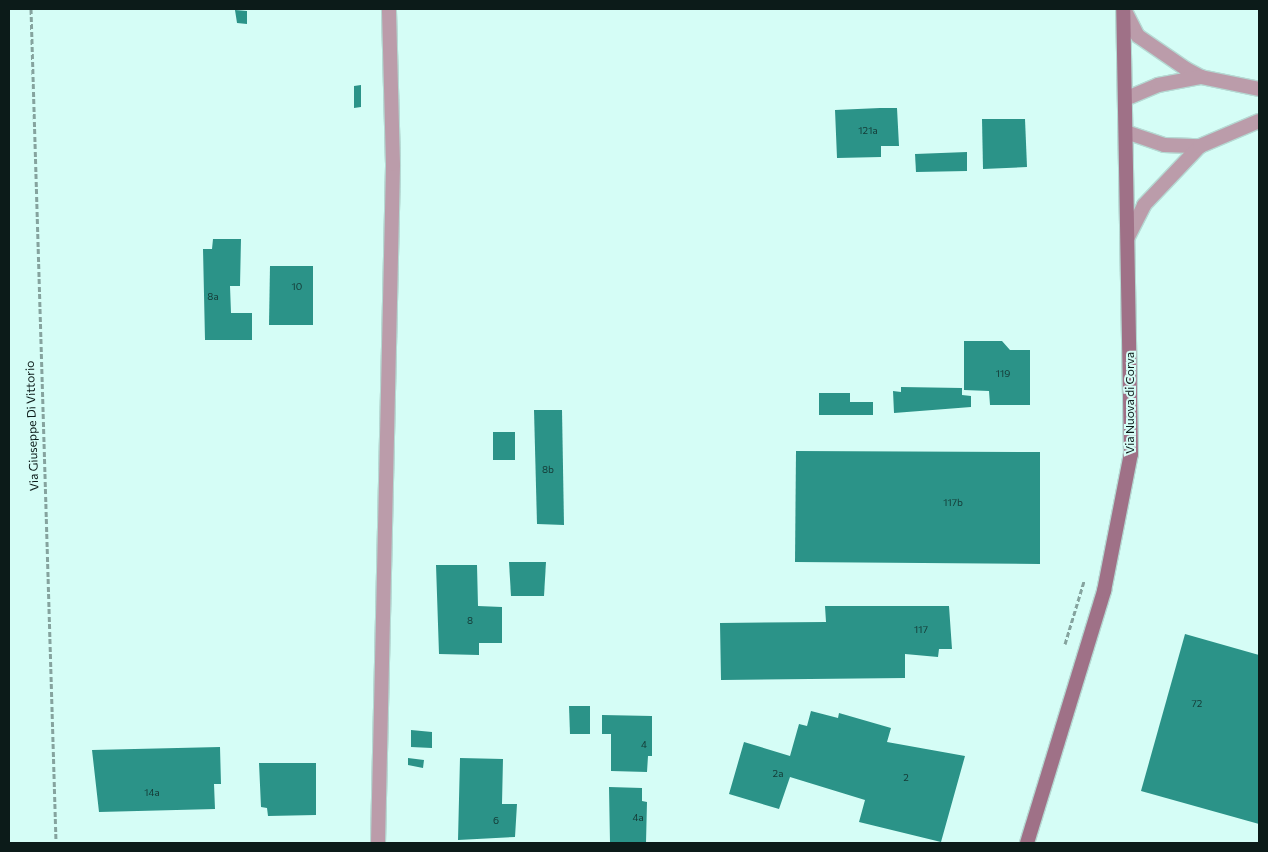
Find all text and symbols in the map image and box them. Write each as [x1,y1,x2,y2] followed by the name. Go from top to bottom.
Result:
[858,125,878,137] house number: 121a
[292,281,302,293] house number: 10
[207,291,219,303] house number: 8a
[1123,352,1137,454] street label: Via Nuova di Corva
[23,360,41,492] street label: Via Giuseppe Di Vittorio
[996,368,1010,380] house number: 119
[542,464,554,476] house number: 8b
[943,497,963,509] house number: 117b
[467,615,473,627] house number: 8
[914,624,928,636] house number: 117
[1192,698,1202,710] house number: 72
[641,739,647,751] house number: 4
[773,768,783,780] house number: 2a
[903,772,909,784] house number: 2
[144,787,160,799] house number: 14a
[632,812,644,824] house number: 4a
[493,815,499,827] house number: 6

